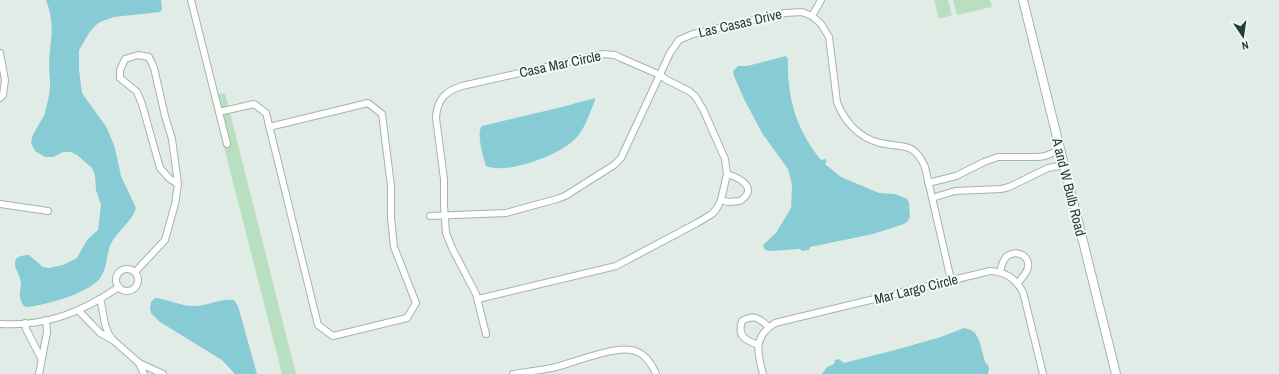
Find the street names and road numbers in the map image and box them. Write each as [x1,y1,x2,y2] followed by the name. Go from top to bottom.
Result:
[697,5,783,41] street label: Las Casas Drive
[518,47,602,81] street label: Casa Mar Circle
[1048,135,1090,238] street label: A and W Bulb Road
[872,270,960,308] street label: Mar Largo Circle

